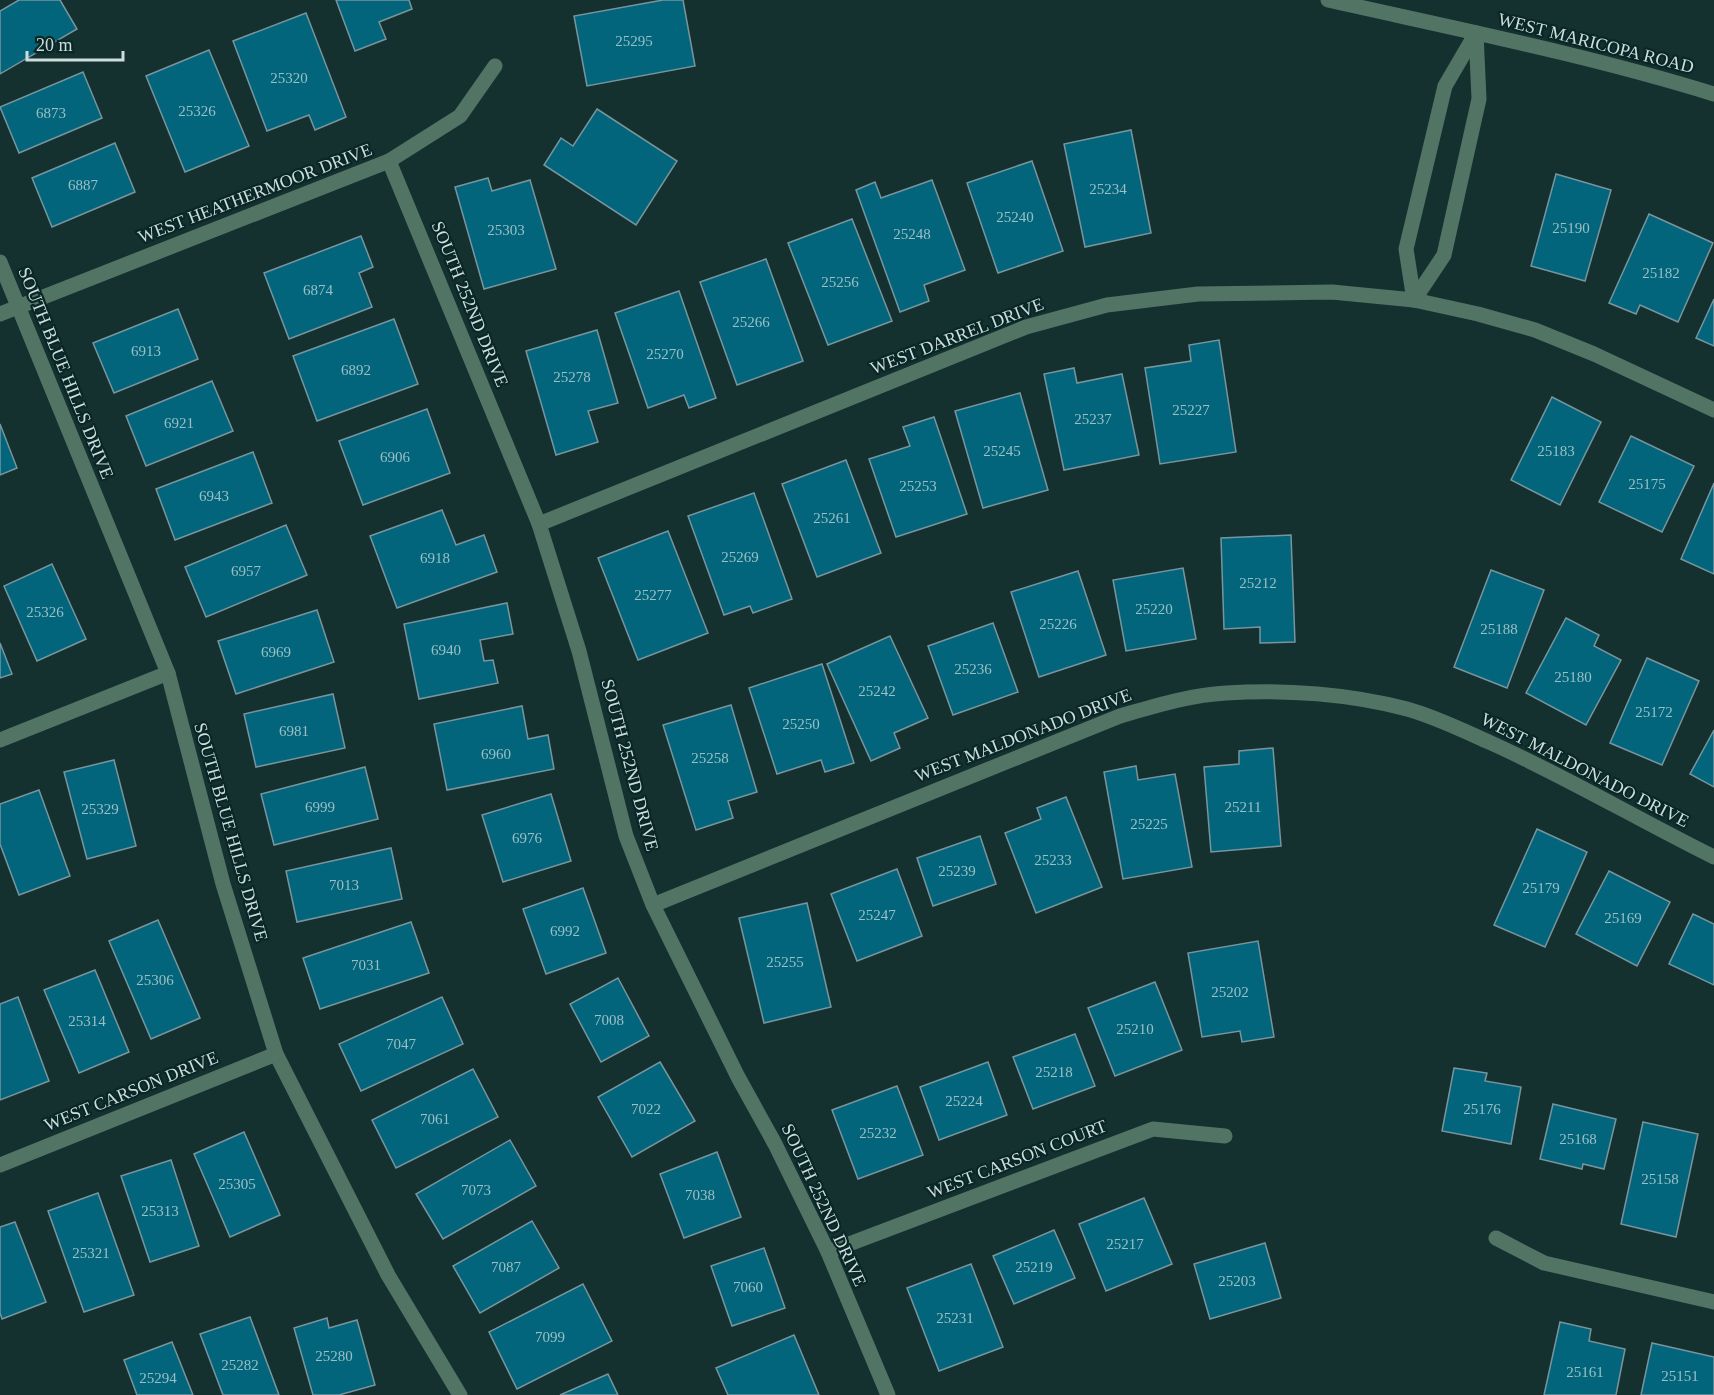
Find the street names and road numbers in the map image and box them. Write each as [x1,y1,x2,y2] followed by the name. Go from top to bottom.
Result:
[1496,9,1696,77] street label: WEST MARICOPA ROAD
[135,139,375,247] street label: WEST HEATHERMOOR DRIVE
[428,218,512,390] street label: SOUTH 252ND DRIVE
[14,264,118,482] street label: SOUTH BLUE HILLS DRIVE
[868,294,1046,378] street label: WEST DARREL DRIVE
[597,677,663,853] street label: SOUTH 252ND DRIVE
[912,684,1134,786] street label: WEST MALDONADO DRIVE
[1478,709,1692,831] street label: WEST MALDONADO DRIVE
[190,720,272,944] street label: SOUTH BLUE HILLS DRIVE
[41,1047,221,1135] street label: WEST CARSON DRIVE
[924,1116,1110,1202] street label: WEST CARSON COURT
[778,1121,870,1289] street label: SOUTH 252ND DRIVE

